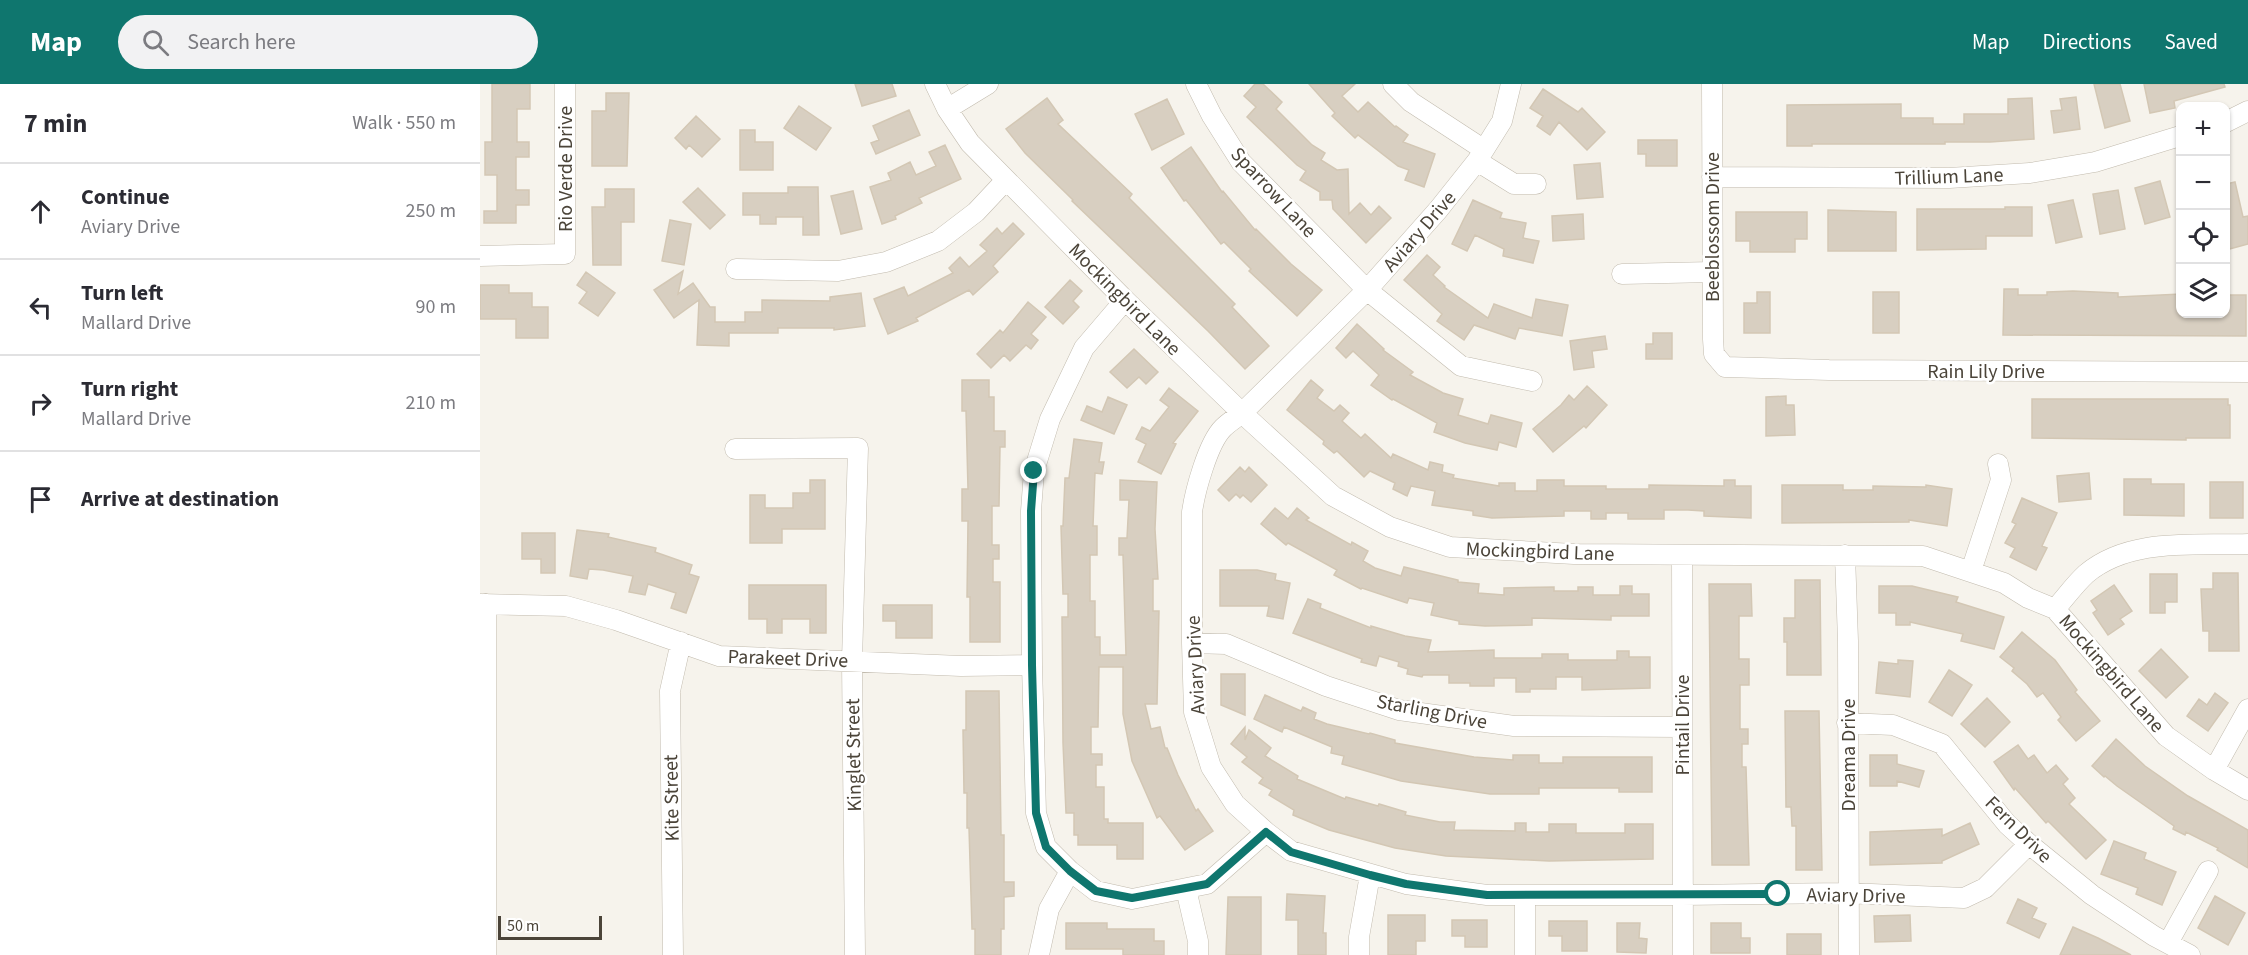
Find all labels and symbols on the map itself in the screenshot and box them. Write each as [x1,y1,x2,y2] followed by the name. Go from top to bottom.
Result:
[552,106,580,232] street label: Rio Verde Drive
[1224,141,1323,244] street label: Sparrow Lane
[1699,152,1727,302] street label: Beeblossom Drive
[1894,161,2004,193] street label: Trillium Lane
[1377,185,1463,278] street label: Aviary Drive
[1062,237,1187,362] street label: Mockingbird Lane
[1927,358,2045,386] street label: Rain Lily Drive
[1020,457,1046,483] route end
[1465,535,1615,569] street label: Mockingbird Lane
[2052,608,2171,739] street label: Mockingbird Lane
[1179,615,1213,715] street label: Aviary Drive
[727,643,849,675] street label: Parakeet Drive
[1669,674,1697,775] street label: Pintail Drive
[1374,688,1490,736] street label: Starling Drive
[839,698,869,812] street label: Kinglet Street
[1835,699,1863,811] street label: Dreama Drive
[657,754,687,842] street label: Kite Street
[1978,790,2058,870] street label: Fern Drive
[1764,880,1790,906] route start
[1806,881,1906,911] street label: Aviary Drive
[498,913,602,940] scale bar

